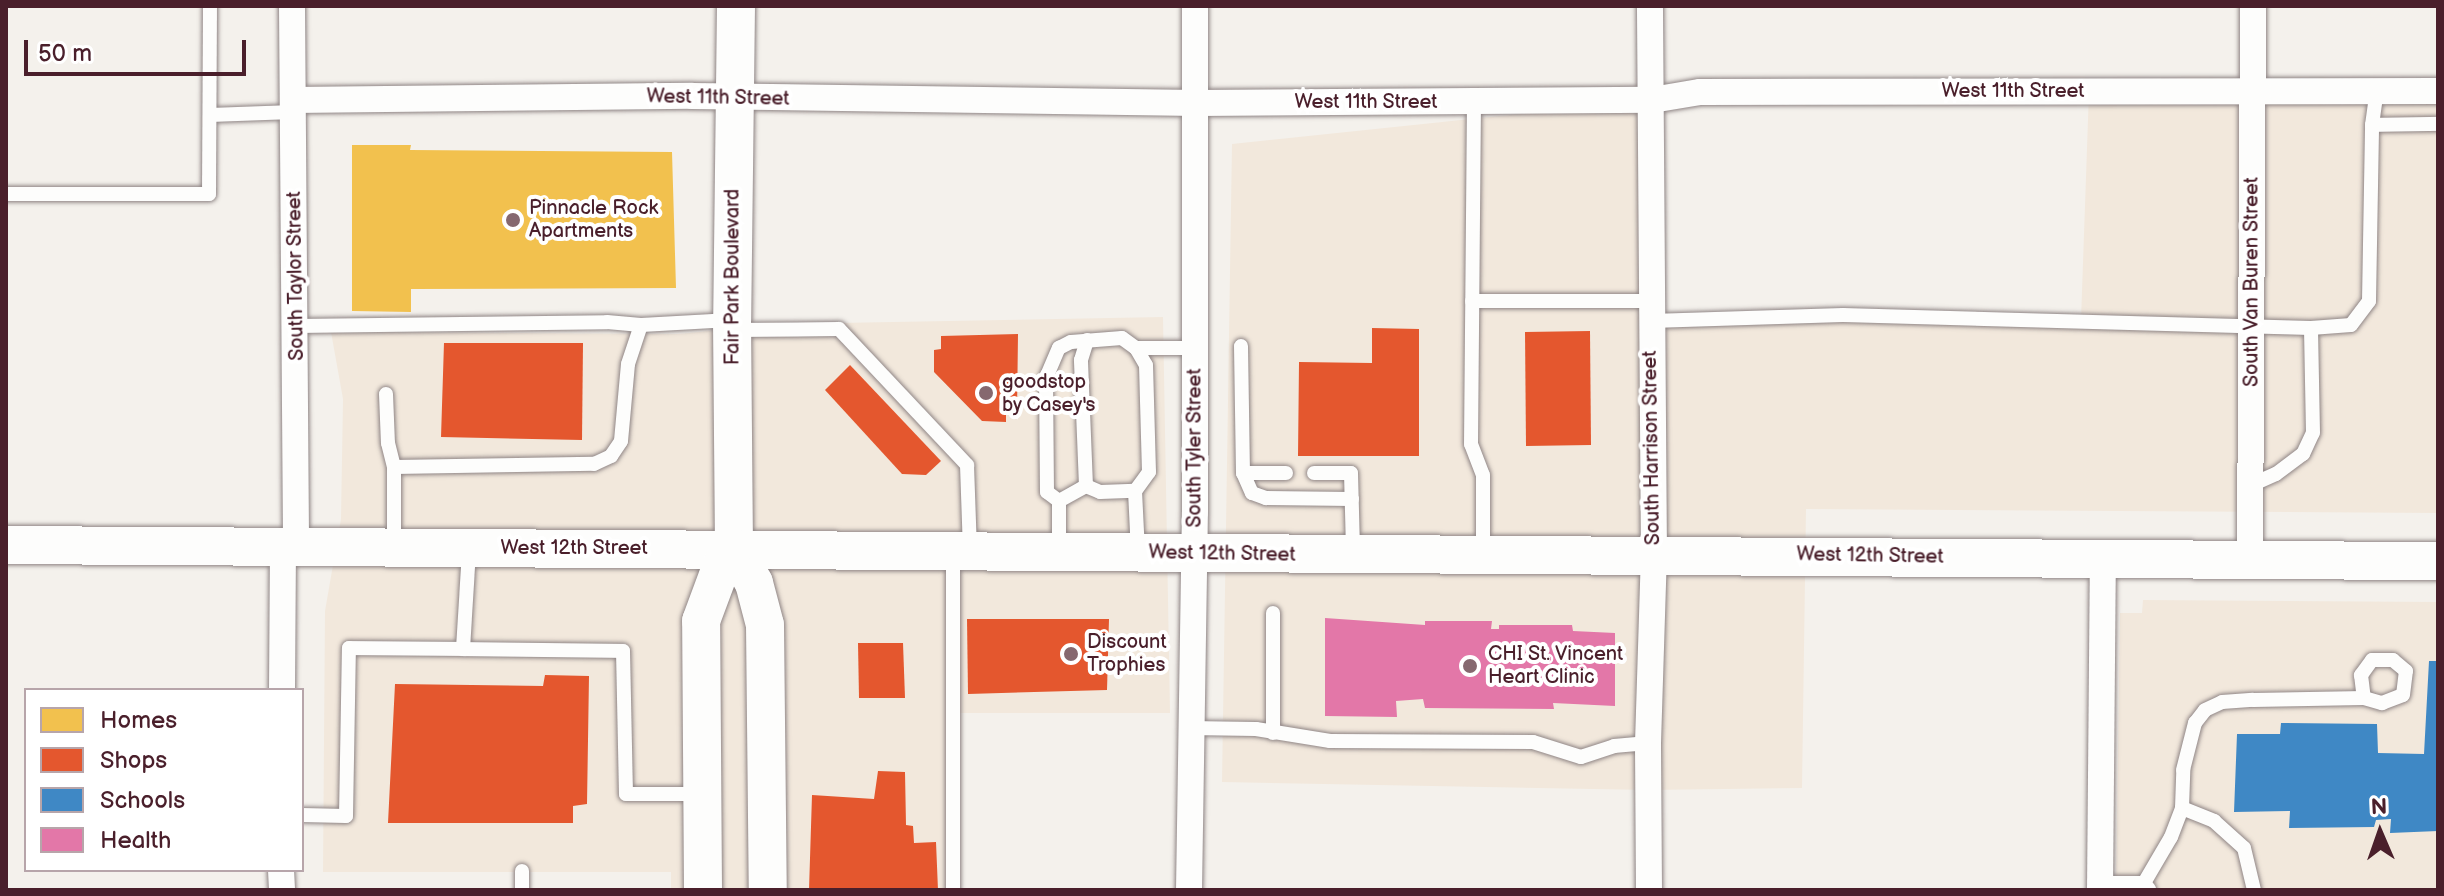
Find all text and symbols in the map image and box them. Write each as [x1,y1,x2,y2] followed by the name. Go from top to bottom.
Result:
[28,24,250,74] scale bar
[38,39,92,68] text: 50 m
[1941,79,2085,103] street label: West 11th Street
[646,85,790,111] street label: West 11th Street
[1294,90,1438,114] street label: West 11th Street
[2240,177,2264,387] street label: South Van Buren Street
[721,189,745,365] street label: Fair Park Boulevard
[283,191,309,361] street label: South Taylor Street
[529,196,658,243] place label: Pinnacle Rock Apartments
[504,211,522,229] marker: Pinnacle Rock Apartments
[1638,350,1666,546] street label: South Harrison Street
[1183,368,1207,528] street label: South Tyler Street
[1002,370,1097,417] place label: goodstop by Casey's
[977,384,995,402] marker: goodstop by Casey's
[500,536,648,560] street label: West 12th Street
[1148,541,1296,567] street label: West 12th Street
[1796,543,1944,569] street label: West 12th Street
[1087,630,1167,677] place label: Discount Trophies
[1488,642,1624,689] place label: CHI St. Vincent Heart Clinic
[1062,645,1080,663] marker: Discount Trophies
[1459,655,1481,677] marker: CHI St. Vincent Heart Clinic
[24,688,304,872] legend
[100,706,177,735] text: Homes
[100,746,167,775] text: Shops
[100,786,185,815] text: Schools
[2340,792,2420,872] north arrow
[2370,794,2388,821] text: N
[100,826,171,855] text: Health

